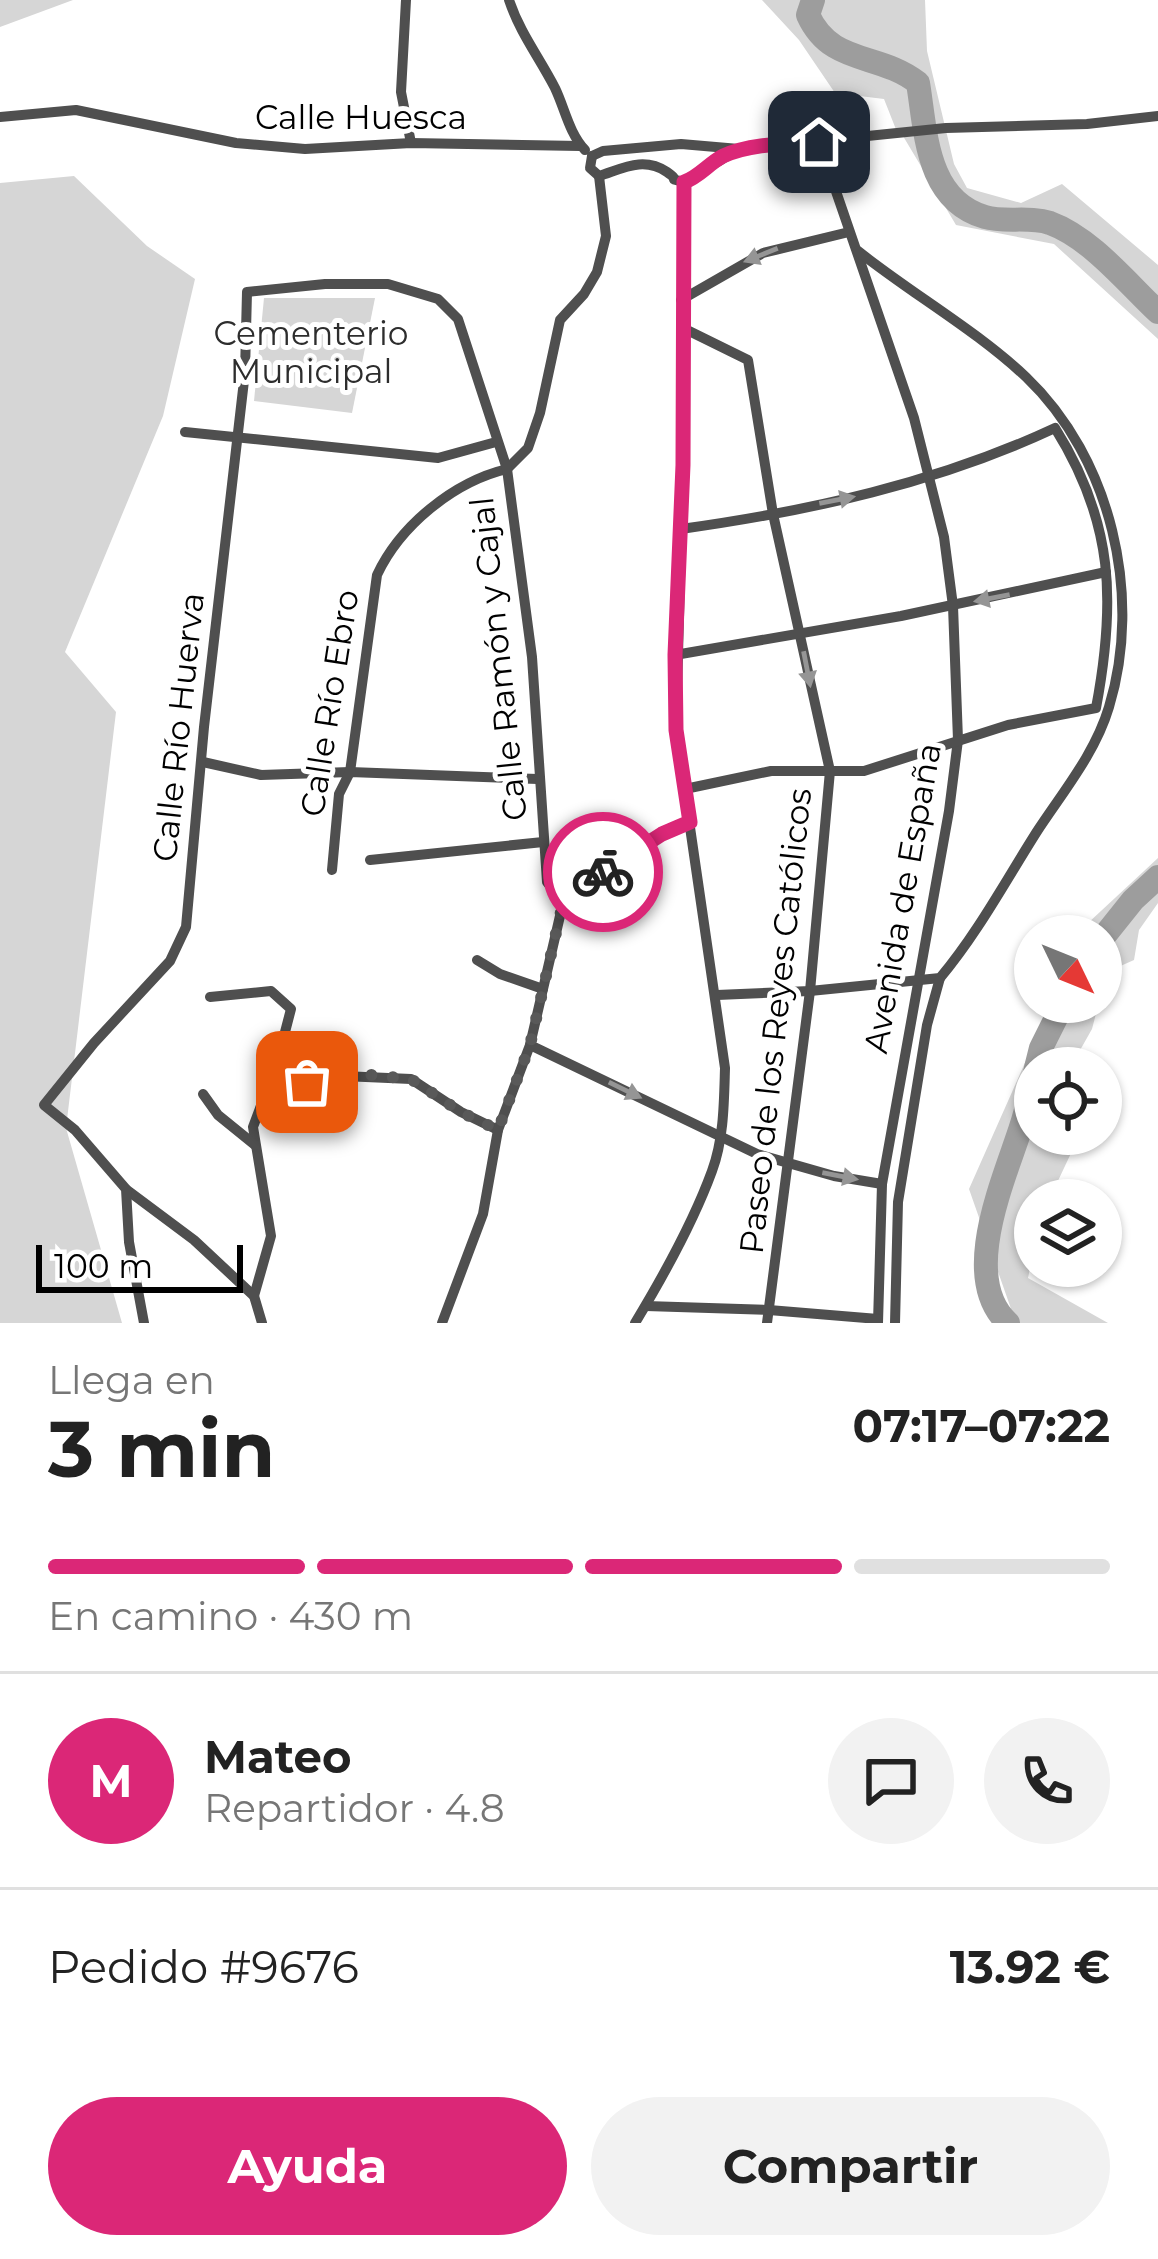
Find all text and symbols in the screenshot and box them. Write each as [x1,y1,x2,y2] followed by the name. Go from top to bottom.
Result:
[768,91,870,193] pin
[255,97,467,137] street label: Calle Huesca
[786,109,852,175] icon: home
[742,246,778,265] one-way arrow
[213,313,409,391] park label: Cementerio Municipal
[819,490,857,509] one-way arrow
[461,495,535,823] street label: Calle Ramón y Cajal
[291,587,367,819] street label: Calle Río Ebro
[972,589,1010,608] one-way arrow
[144,590,212,864] street label: Calle Río Huerva
[798,651,817,688] one-way arrow
[855,740,949,1056] street label: Avenida de España
[731,786,819,1256] street label: Paseo de los Reyes Católicos
[543,812,663,932] courier
[570,839,636,905] icon: bike
[1014,915,1122,1023] north arrow
[1014,915,1122,1287] map controls
[256,1031,358,1133] pin
[1014,1047,1122,1155] button: locate
[274,1049,340,1115] icon: bag
[608,1080,643,1100] one-way arrow
[821,1167,859,1186] one-way arrow
[1014,1179,1122,1287] button: layers
[36,1239,243,1292] scale bar
[54,1246,153,1286] text: 100 m
[48,1356,215,1404] text: Llega en
[853,1398,1110,1453] text: 07:17–07:22
[48,1401,275,1497] text: 3 min
[48,1592,413,1640] text: En camino · 430 m
[828,1718,954,1844] button: chat
[984,1718,1110,1844] button: phone
[204,1729,351,1784] text: Mateo
[90,1753,132,1808] text: M
[204,1784,505,1832] text: Repartidor · 4.8
[48,1939,359,1994] text: Pedido #9676
[950,1939,1110,1994] text: 13.92 €
[48,2097,567,2235] button: Ayuda
[591,2097,1110,2235] button: Compartir

